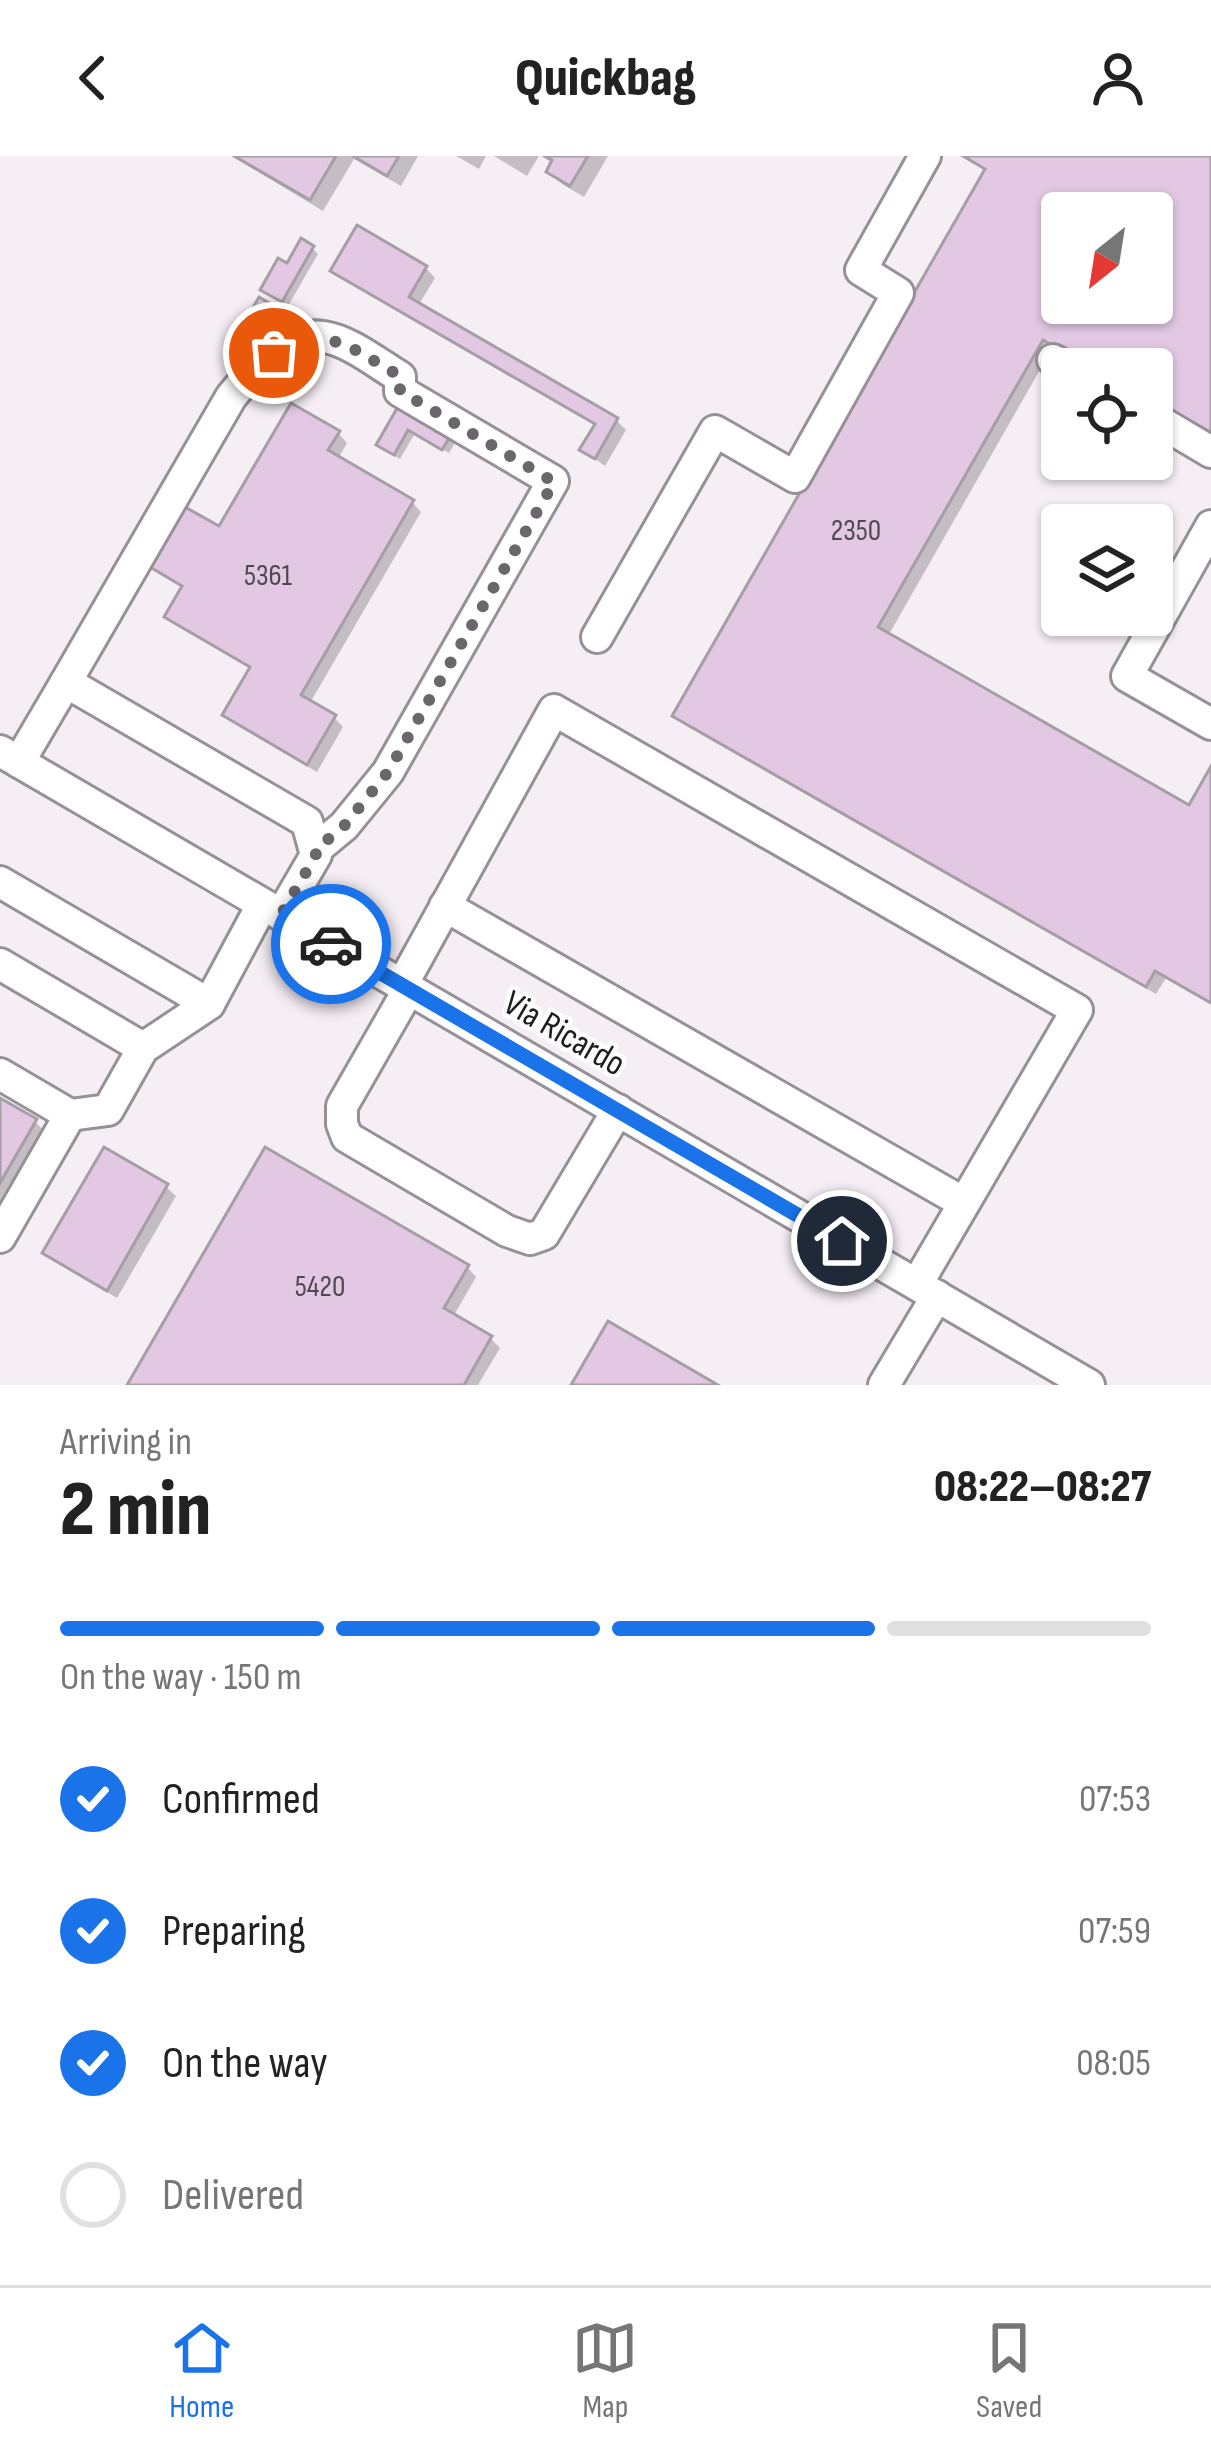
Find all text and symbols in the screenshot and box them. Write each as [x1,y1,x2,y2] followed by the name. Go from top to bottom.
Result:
[60,45,126,111] icon: back
[1085,45,1151,111] icon: person
[515,46,696,111] text: Quickbag
[1041,192,1173,324] north arrow
[1041,192,1173,636] map controls
[223,302,325,404] pin
[241,320,307,386] icon: bag
[1041,348,1173,480] button: locate
[1041,504,1173,636] button: layers
[831,513,881,549] house number: 2350
[244,558,293,594] house number: 5361
[271,884,391,1004] courier
[298,911,364,977] icon: car
[496,982,632,1086] street label: Via Ricardo
[791,1190,893,1292] pin
[809,1208,875,1274] icon: home
[295,1269,345,1305] house number: 5420
[60,1419,192,1466] text: Arriving in
[934,1460,1151,1515] text: 08:22–08:27
[60,1464,211,1557] text: 2 min
[60,1654,302,1701] text: On the way · 150 m
[60,1766,126,1832] icon: check
[162,1772,320,1827] text: Confirmed
[1079,1776,1151,1823] text: 07:53
[60,1898,126,1964] icon: check
[162,1904,306,1959] text: Preparing
[1078,1908,1151,1955] text: 07:59
[60,2030,126,2096] icon: check
[162,2036,328,2091] text: On the way
[1076,2040,1151,2087] text: 08:05
[162,2168,304,2223] text: Delivered
[169,2315,235,2427] tab: Home
[572,2315,638,2427] tab: Map
[976,2315,1042,2427] tab: Saved

